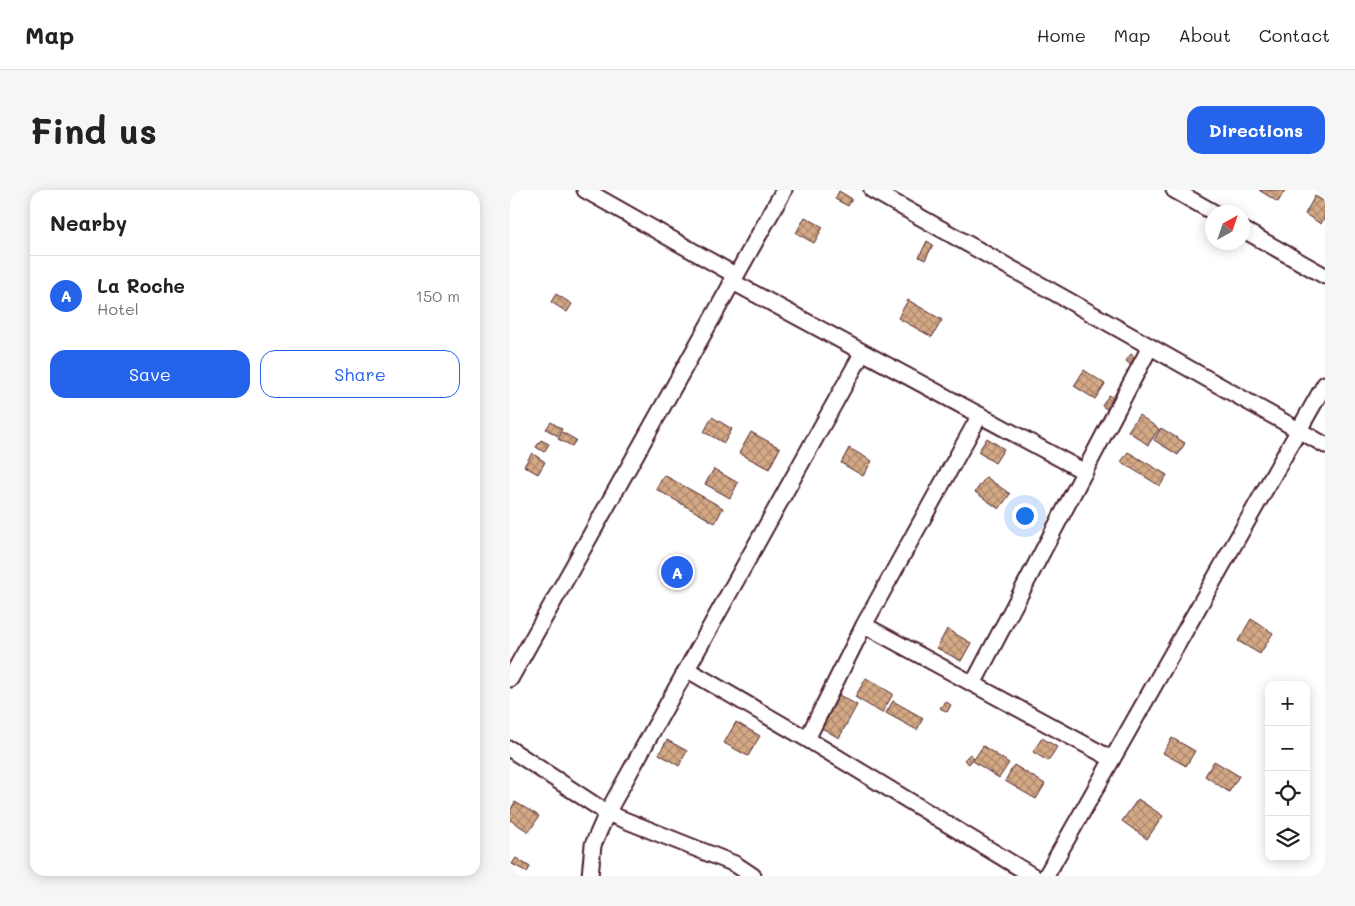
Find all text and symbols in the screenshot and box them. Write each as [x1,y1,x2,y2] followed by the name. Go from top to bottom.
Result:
[25,19,74,50] text: Map
[1037,23,1086,47] text: Home
[1114,23,1150,47] text: Map
[1178,23,1231,47] text: About
[1259,23,1330,47] text: Contact
[1187,106,1325,154] button: Directions
[30,107,157,153] text: Find us
[1205,205,1250,250] north arrow
[50,209,127,236] text: Nearby
[97,273,185,298] text: La Roche
[60,285,72,306] text: A
[416,285,460,306] text: 150 m
[97,298,139,319] text: Hotel
[50,350,250,398] button: Save
[260,350,460,398] button: Share
[1012,503,1038,529] your location
[661,553,693,591] pin: A
[1265,681,1310,861] map controls
[1265,681,1310,726] button: +
[1265,726,1310,771] button: −
[1265,771,1310,816] button: locate
[1265,816,1310,861] button: layers

